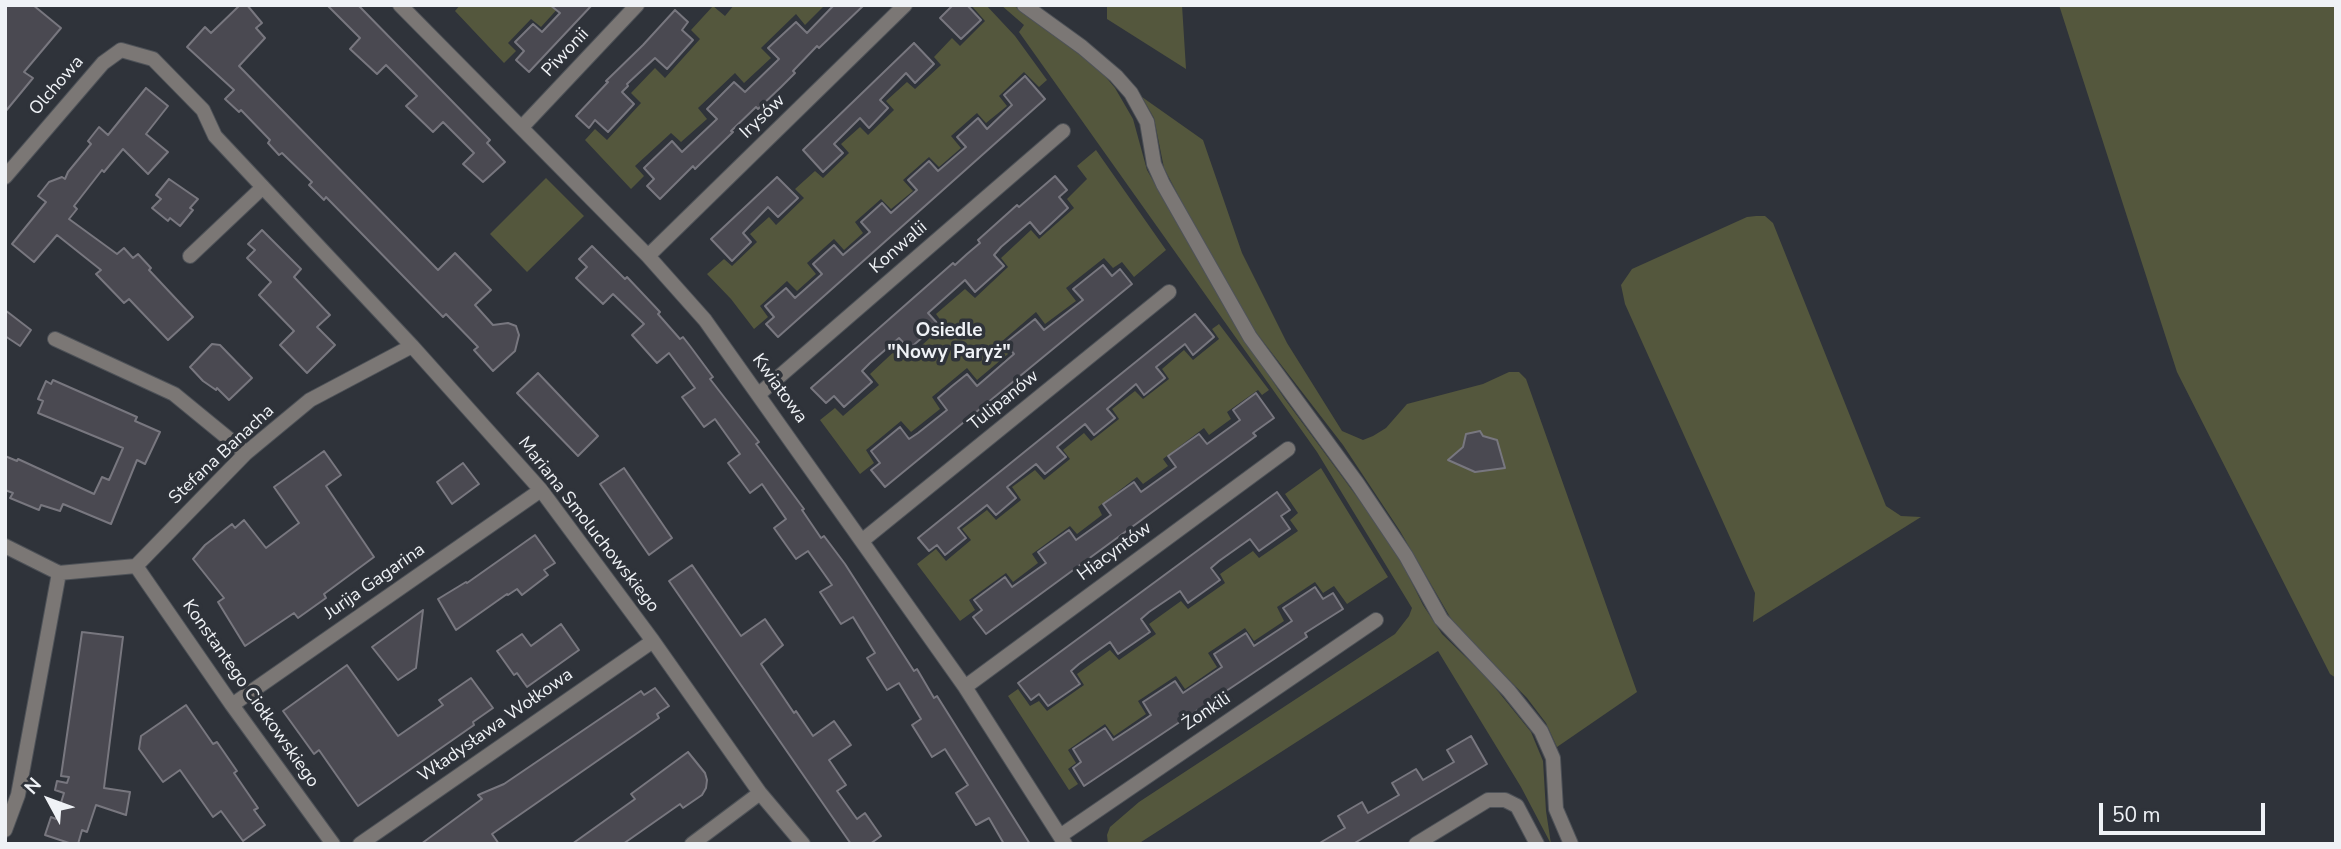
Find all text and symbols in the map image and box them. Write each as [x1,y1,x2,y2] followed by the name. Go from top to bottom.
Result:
[538,24,594,82] street label: Piwonii
[25,52,89,120] street label: Olchowa
[736,90,790,144] street label: Irysów
[866,217,932,279] street label: Konwalii
[887,320,1011,364] district label: Osiedle "Nowy Paryż"
[747,350,811,428] street label: Kwiatowa
[964,366,1044,436] street label: Tulipanów
[165,401,279,509] street label: Stefana Banacha
[513,433,663,617] street label: Mariana Smoluchowskiego
[1074,518,1156,586] street label: Hiacyntów
[320,539,430,625] street label: Jurija Gagarina
[177,596,323,792] street label: Konstantego Ciołkowskiego
[414,664,578,788] street label: Władysława Wołkowa
[1179,688,1235,736] street label: Żonkili
[14,765,84,835] north arrow
[19,772,48,800] text: N
[2103,790,2269,834] scale bar
[2112,801,2161,829] text: 50 m

